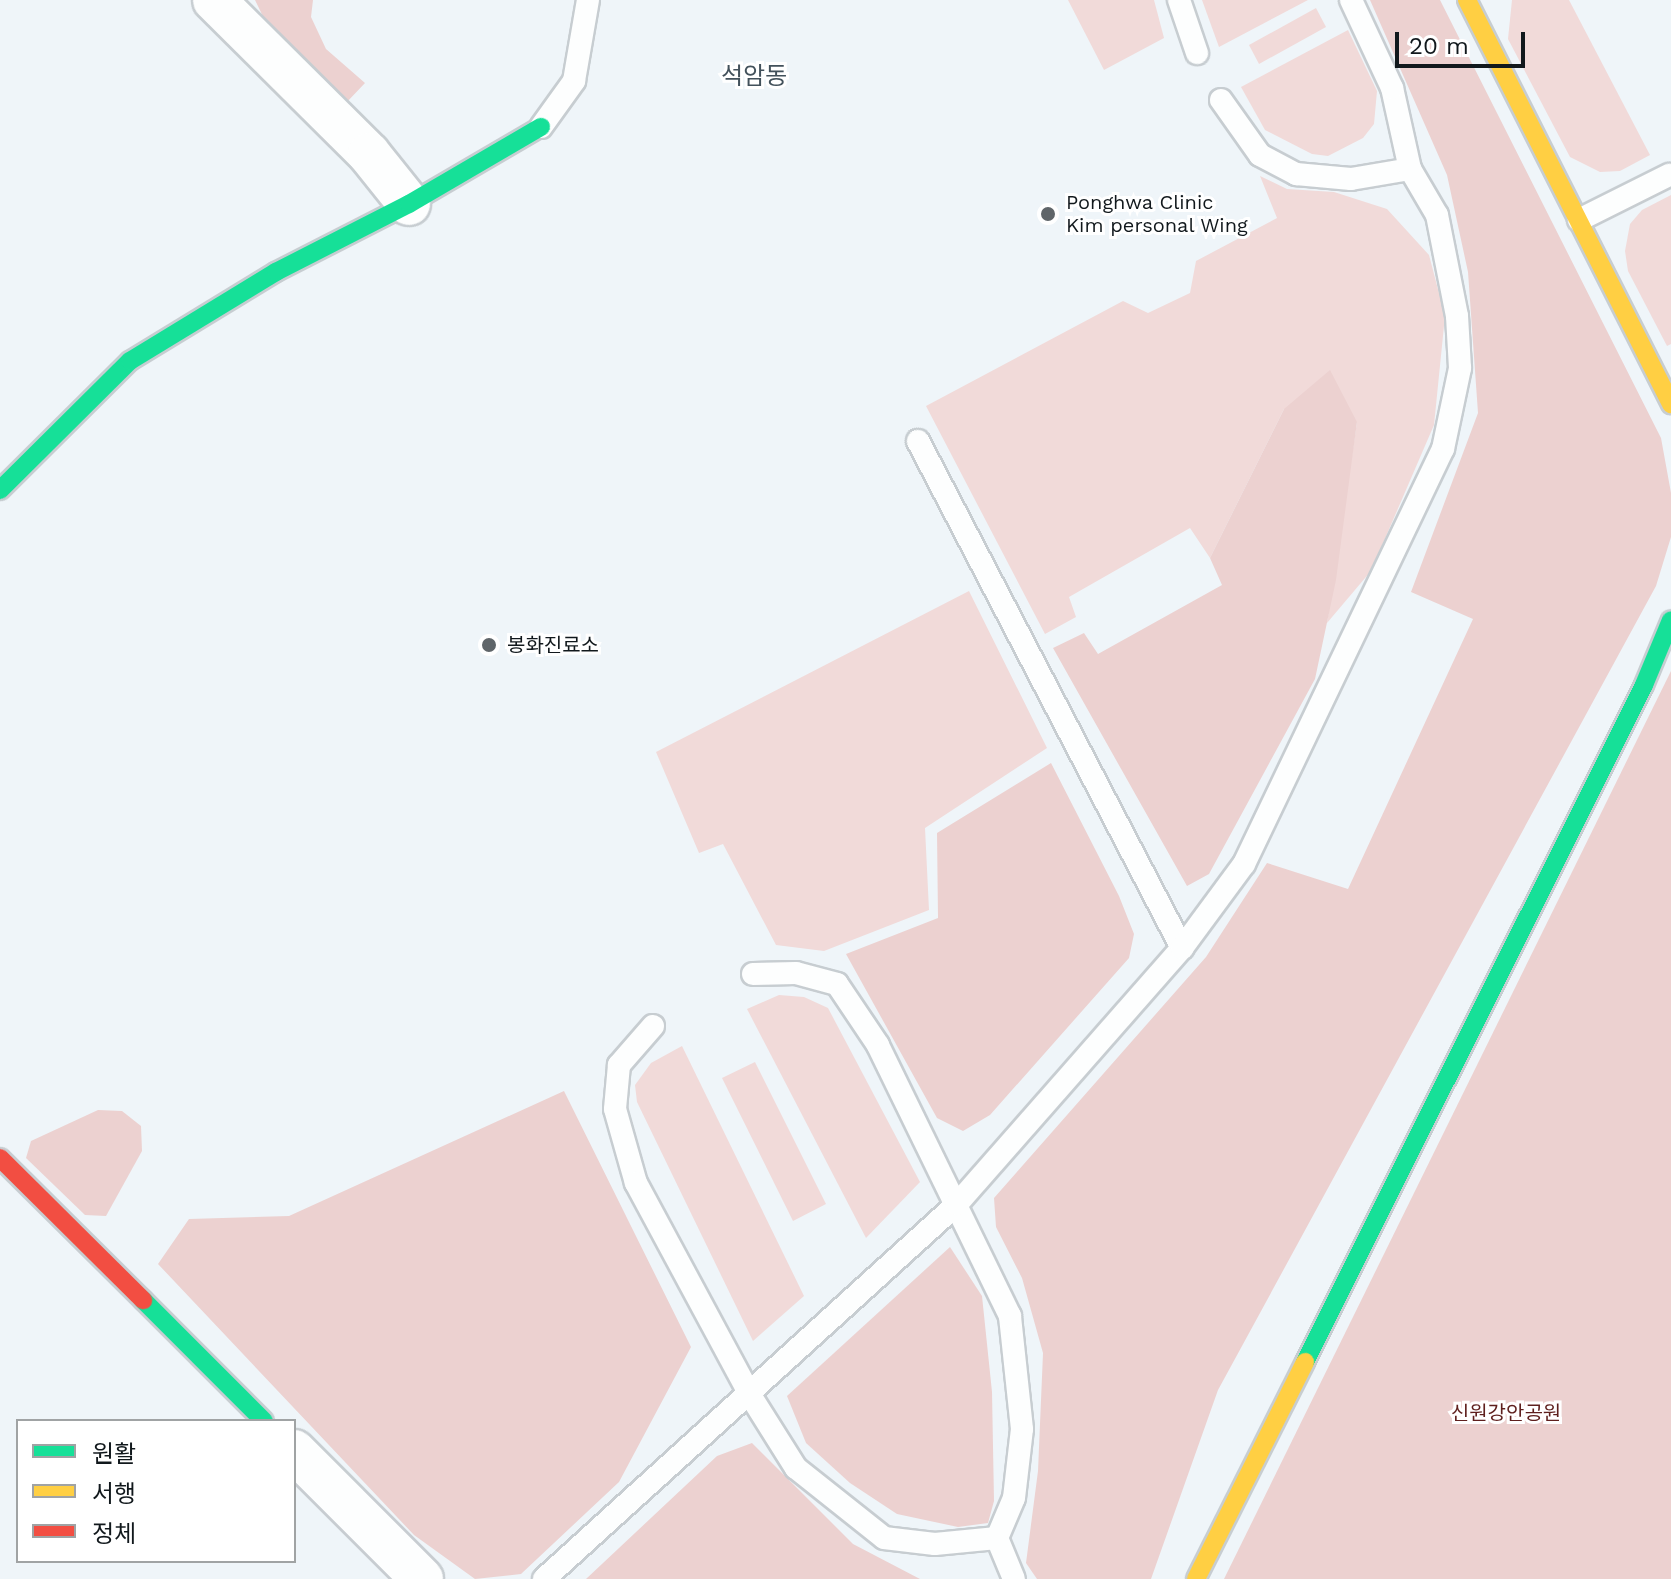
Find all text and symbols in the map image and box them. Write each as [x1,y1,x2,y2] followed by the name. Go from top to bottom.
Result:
[1399,16,1529,66] scale bar
[1409,32,1469,60] text: 20 m
[721,63,787,91] district label: 석암동
[1066,190,1249,237] place label: Ponghwa Clinic Kim personal Wing
[1037,203,1059,225] marker: Ponghwa Clinic Kim personal Wing
[507,633,599,657] place label: 봉화진료소
[478,634,500,656] marker: 봉화진료소
[1451,1401,1561,1425] park label: 신원강안공원
[16,1419,296,1563] legend
[92,1440,136,1468] text: 원활
[92,1480,136,1508] text: 서행
[92,1520,136,1548] text: 정체

